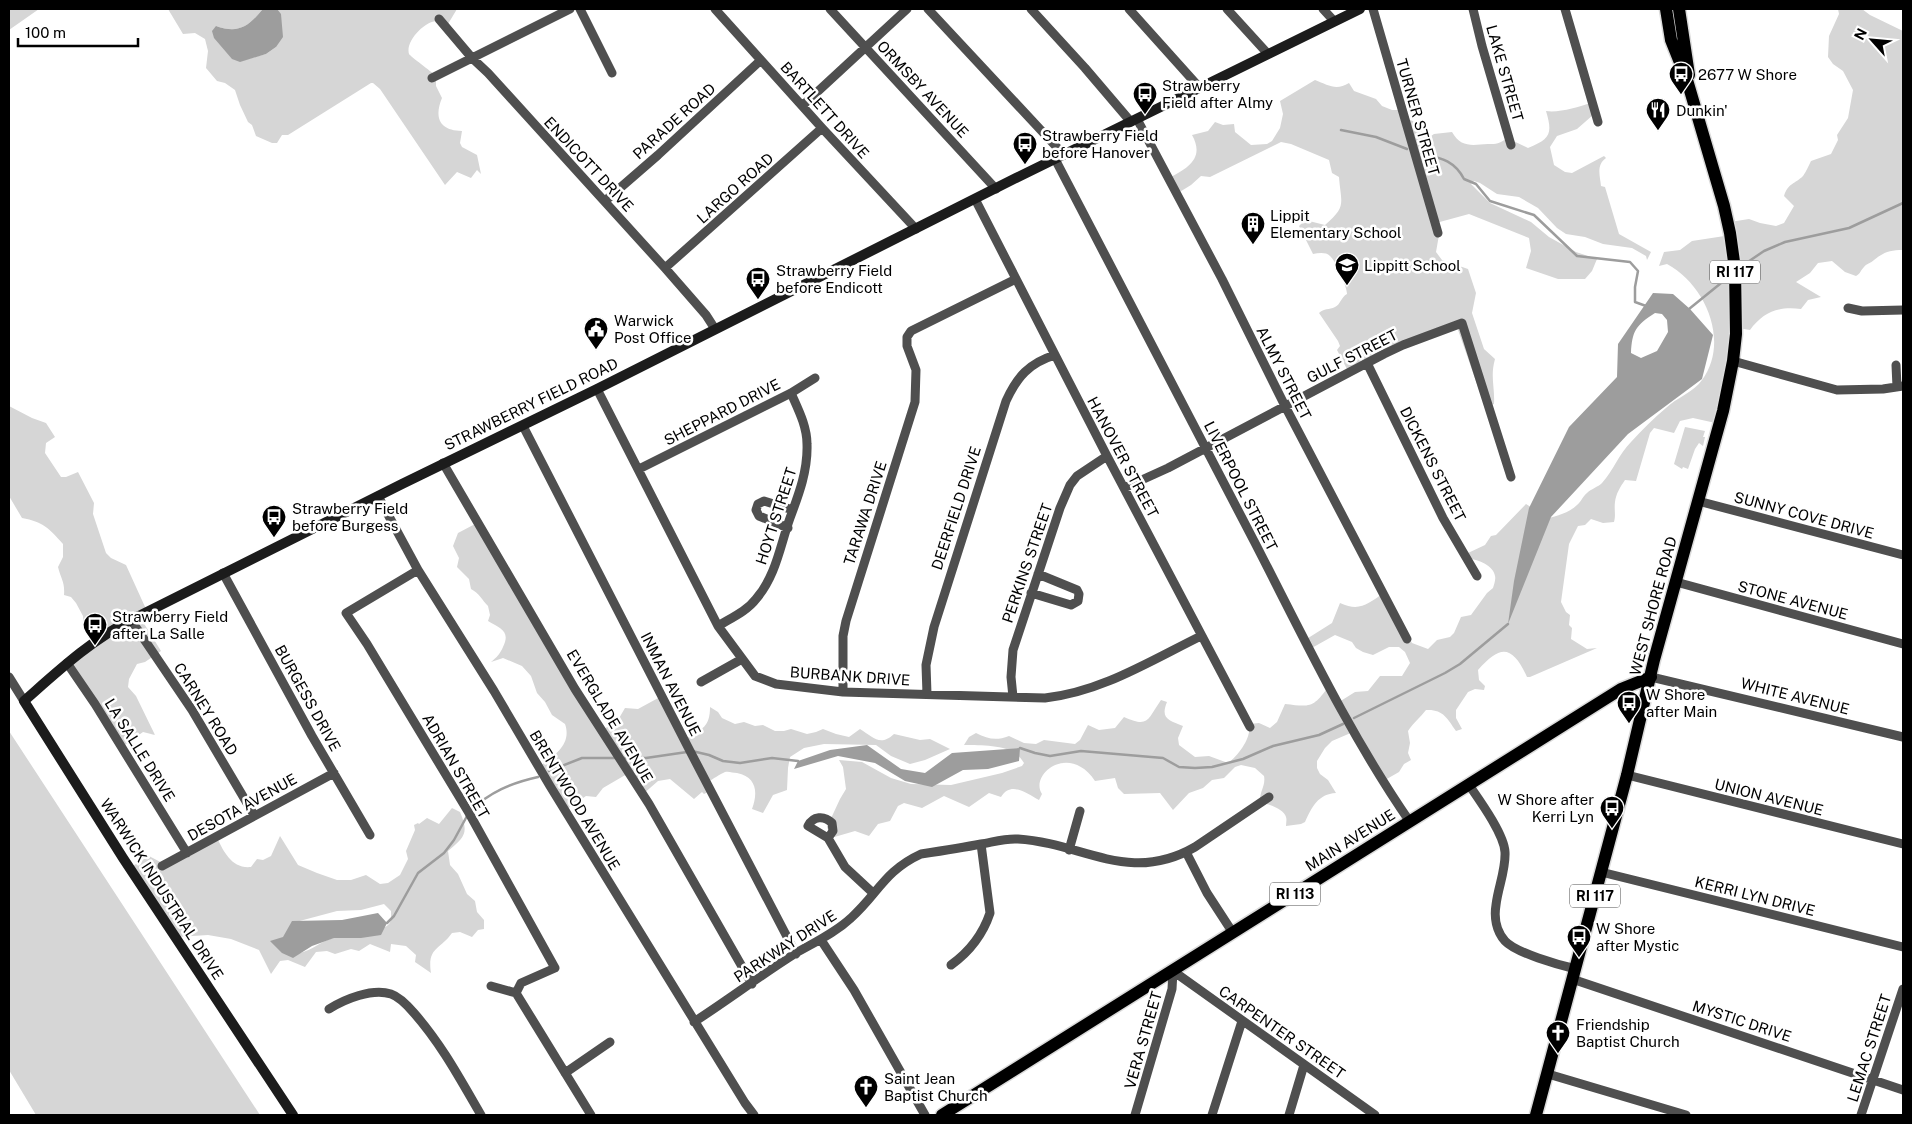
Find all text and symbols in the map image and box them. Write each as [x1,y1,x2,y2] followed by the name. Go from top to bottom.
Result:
[18,15,138,47] scale bar
[1847,15,1897,65] north arrow
[1483,23,1527,123] street label: LAKE STREET
[25,24,66,41] text: 100 m
[1851,26,1870,43] text: N
[874,37,972,141] street label: ORMSBY AVENUE
[1393,57,1443,177] street label: TURNER STREET
[777,58,873,162] street label: BARTLETT DRIVE
[1668,61,1694,95] bus stop icon: 2677 W Shore
[1698,66,1797,83] place label: 2677 W Shore
[1162,77,1273,111] place label: Strawberry Field after Almy
[629,80,719,162] street label: PARADE ROAD
[1132,81,1158,115] bus stop icon: Strawberry Field after Almy
[1645,97,1671,131] restaurant icon: Dunkin'
[1676,102,1728,119] place label: Dunkin'
[541,113,637,215] street label: ENDICOTT DRIVE
[1042,127,1158,161] place label: Strawberry Field before Hanover
[1012,131,1038,165] bus stop icon: Strawberry Field before Hanover
[693,149,777,227] street label: LARGO ROAD
[1270,207,1402,241] place label: Lippit Elementary School
[1240,211,1266,245] building icon: Lippit Elementary School
[1334,252,1360,286] school or university icon: Lippitt School
[1364,257,1461,274] place label: Lippitt School
[1710,260,1760,284] road number: RI 117
[776,262,892,296] place label: Strawberry Field before Endicott
[745,266,771,300] bus stop icon: Strawberry Field before Endicott
[614,312,692,346] place label: Warwick Post Office
[583,316,609,350] public building icon: Warwick Post Office
[1253,324,1315,422] street label: ALMY STREET
[1304,326,1400,386] street label: GULF STREET
[441,354,621,454] street label: STRAWBERRY FIELD ROAD
[661,375,783,449] street label: SHEPPARD DRIVE
[1084,394,1162,520] street label: HANOVER STREET
[1397,404,1469,524] street label: DICKENS STREET
[1201,418,1281,554] street label: LIVERPOOL STREET
[928,444,984,572] street label: DEERFIELD DRIVE
[840,459,890,567] street label: TARAWA DRIVE
[752,465,800,567] street label: HOYT STREET
[1732,488,1876,542] street label: SUNNY COVE DRIVE
[292,500,408,534] place label: Strawberry Field before Burgess
[999,501,1055,625] street label: PERKINS STREET
[261,504,287,538] bus stop icon: Strawberry Field before Burgess
[1626,535,1680,677] street label: WEST SHORE ROAD
[1736,577,1850,623] street label: STONE AVENUE
[112,608,228,642] place label: Strawberry Field after La Salle
[82,612,108,646] bus stop icon: Strawberry Field after La Salle
[638,629,704,739] street label: INMAN AVENUE
[272,642,344,754] street label: BURGESS DRIVE
[564,646,656,786] street label: EVERGLADE AVENUE
[171,660,241,758] street label: CARNEY ROAD
[789,663,911,689] street label: BURBANK DRIVE
[1739,674,1851,718] street label: WHITE AVENUE
[1646,686,1717,720] place label: W Shore after Main
[1616,690,1642,724] bus stop icon: W Shore after Main
[101,695,179,805] street label: LA SALLE DRIVE
[419,711,493,821] street label: ADRIAN STREET
[526,727,624,873] street label: BRENTWOOD AVENUE
[184,770,300,844] street label: DESOTA AVENUE
[1713,775,1825,819] street label: UNION AVENUE
[1498,791,1594,825] place label: W Shore after Kerri Lyn
[97,795,227,983] street label: WARWICK INDUSTRIAL DRIVE
[1599,795,1625,829] bus stop icon: W Shore after Kerri Lyn
[1302,806,1398,874] street label: MAIN AVENUE
[1693,873,1817,919] street label: KERRI LYN DRIVE
[1270,882,1320,906] road number: RI 113
[1570,884,1620,908] road number: RI 117
[731,907,839,985] street label: PARKWAY DRIVE
[1596,920,1679,954] place label: W Shore after Mystic
[1566,924,1592,958] bus stop icon: W Shore after Mystic
[1216,982,1348,1082] street label: CARPENTER STREET
[1121,989,1165,1091] street label: VERA STREET
[1844,992,1894,1104] street label: LEMAC STREET
[1690,997,1794,1045] street label: MYSTIC DRIVE
[1576,1016,1680,1050] place label: Friendship Baptist Church
[1545,1020,1571,1054] church icon: Friendship Baptist Church
[884,1070,988,1104] place label: Saint Jean Baptist Church
[853,1074,879,1108] church icon: Saint Jean Baptist Church

